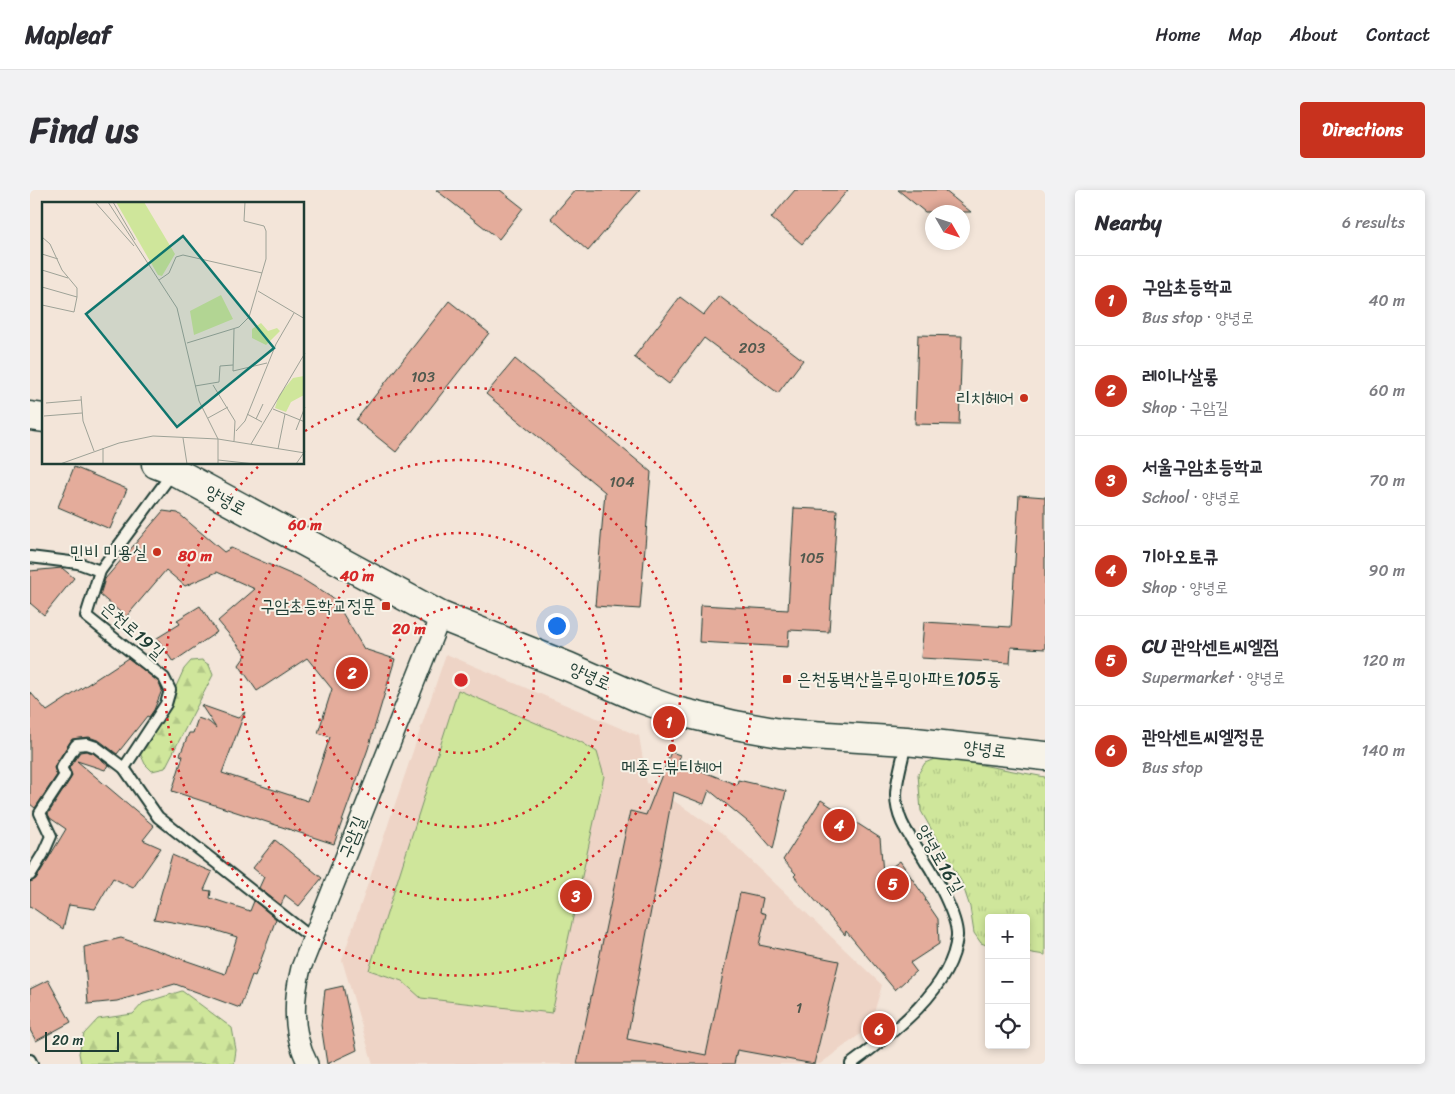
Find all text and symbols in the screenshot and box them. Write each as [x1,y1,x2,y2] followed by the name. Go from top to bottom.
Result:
[25,14,111,56] text: Mapleaf
[1156,19,1201,51] text: Home
[1229,19,1262,51] text: Map
[1290,19,1338,51] text: About
[1366,19,1430,51] text: Contact
[30,99,138,161] text: Find us
[1300,102,1425,158] button: Directions
[42,202,305,465] inset map
[1095,204,1161,242] text: Nearby
[925,205,970,250] north arrow
[1342,208,1405,237] text: 6 results
[1142,270,1234,303] text: 구암초등학교
[1108,286,1114,315] text: 1
[1368,286,1405,315] text: 40 m
[1142,303,1254,332] text: Bus stop · 양녕로
[739,335,765,361] house number: 203
[1142,360,1218,393] text: 레이나살롱
[411,364,435,390] house number: 103
[1106,376,1116,405] text: 2
[1369,376,1405,405] text: 60 m
[956,382,1014,414] place label: 리치헤어
[1018,392,1030,404] marker: 리치헤어
[1142,393,1228,422] text: Shop · 구암길
[1142,450,1264,483] text: 서울구암초등학교
[1107,466,1115,495] text: 3
[1369,466,1405,495] text: 70 m
[609,469,635,495] house number: 104
[199,476,253,524] street label: 양녕로
[1142,483,1240,512] text: School · 양녕로
[287,512,322,538] text: 60 m
[70,536,148,568] place label: 민비 미용실
[1142,540,1218,573] text: 기아오토큐
[177,543,212,569] text: 80 m
[799,545,825,571] house number: 105
[151,546,163,558] marker: 민비 미용실
[1106,556,1116,585] text: 4
[1369,556,1405,585] text: 90 m
[339,563,375,589] text: 40 m
[1142,573,1228,602] text: Shop · 양녕로
[260,590,376,622] place label: 구암초등학교정문
[94,593,173,668] street label: 은천로19길
[380,600,392,612] marker: 구암초등학교정문
[544,613,570,639] your location
[391,616,426,642] text: 20 m
[1142,630,1278,663] text: CU 관악센트씨엘점
[1106,646,1116,675] text: 5
[1362,646,1405,675] text: 120 m
[564,653,616,699] street label: 양녕로
[336,654,368,692] pin: 2
[797,663,1001,695] place label: 은천동벽산블루밍아파트105동
[1142,663,1285,692] text: Supermarket · 양녕로
[452,671,470,689] centre of rings
[781,673,793,685] marker: 은천동벽산블루밍아파트105동
[653,703,685,741] pin: 1
[1142,720,1264,753] text: 관악센트씨엘정문
[962,731,1008,767] street label: 양녕로
[1106,736,1116,765] text: 6
[1362,736,1405,765] text: 140 m
[666,742,678,754] marker: 메종드뷰티헤어
[621,751,723,783] place label: 메종드뷰티헤어
[1142,753,1203,782] text: Bus stop
[823,806,855,844] pin: 4
[329,810,375,863] street label: 구암길
[907,818,973,900] street label: 양녕로16길
[877,865,909,903] pin: 5
[560,877,592,915] pin: 3
[985,914,1030,1049] map controls
[985,914,1030,959] button: +
[985,959,1030,1004] button: −
[796,995,802,1021] house number: 1
[985,1004,1030,1049] button: locate
[863,1010,895,1048] pin: 6
[52,1028,83,1053] text: 20 m
[45,1029,119,1052] scale bar

